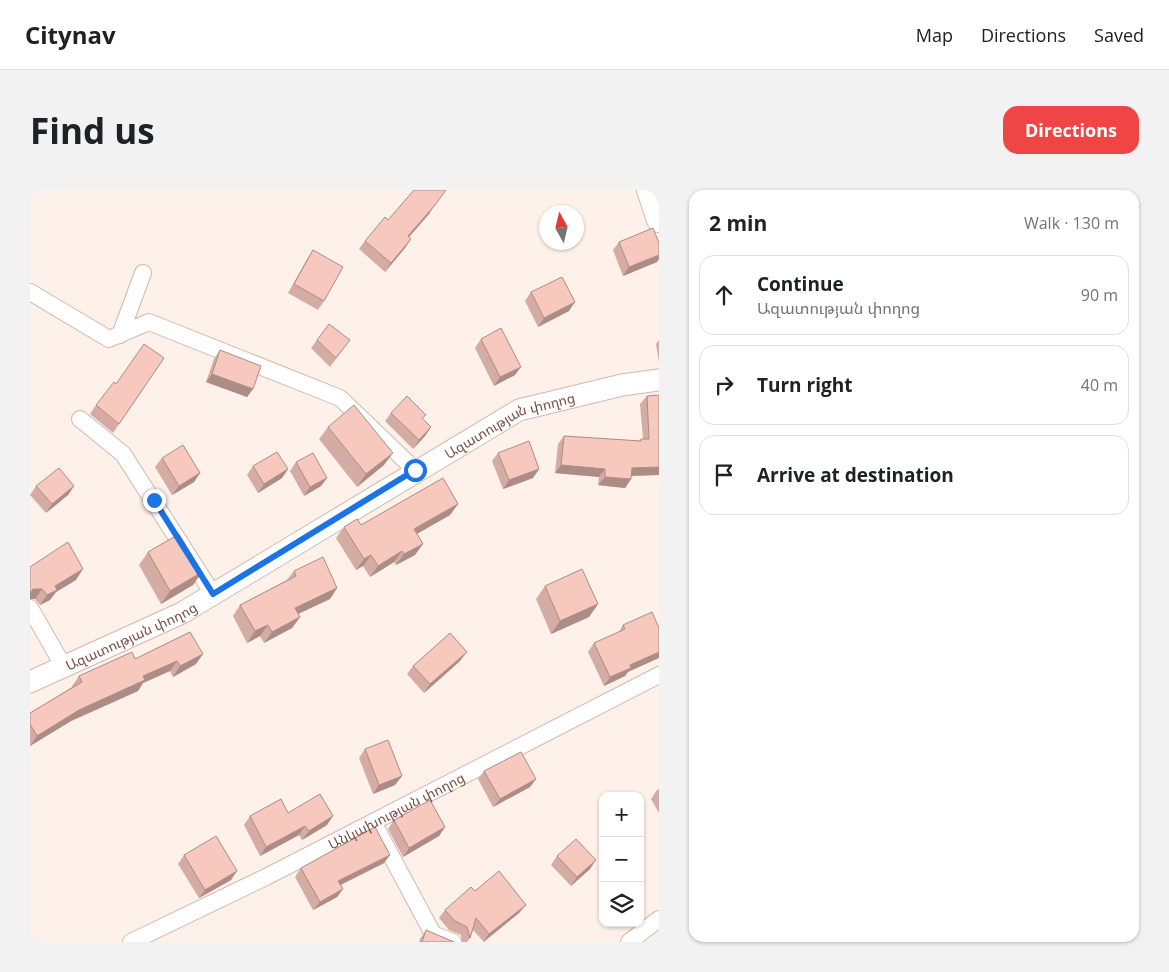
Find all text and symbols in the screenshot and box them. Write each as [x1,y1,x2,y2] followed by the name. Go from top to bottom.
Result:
[25,18,116,51] text: Citynav
[916,23,953,47] text: Map
[981,23,1066,47] text: Directions
[1094,23,1144,47] text: Saved
[1003,106,1139,154] button: Directions
[30,107,155,154] text: Find us
[539,205,584,250] north arrow
[709,209,767,237] text: 2 min
[1024,212,1119,234] text: Walk · 130 m
[757,271,844,297] text: Continue
[710,281,738,309] icon: ahead
[1081,284,1118,306] text: 90 m
[757,297,920,319] text: Ազատության փողոց
[710,371,738,399] icon: right
[757,372,852,398] text: Turn right
[1081,374,1118,396] text: 40 m
[441,387,577,462] street label: Ազատության փողոց
[404,459,427,482] route start
[710,461,738,489] icon: arrive
[757,462,954,488] text: Arrive at destination
[143,489,166,512] route end
[62,597,200,674] street label: Ազատության փողոց
[324,767,468,853] street label: Անկախության փողոց
[599,792,644,927] map controls
[599,792,644,837] button: +
[599,837,644,882] button: −
[599,882,644,927] button: layers

